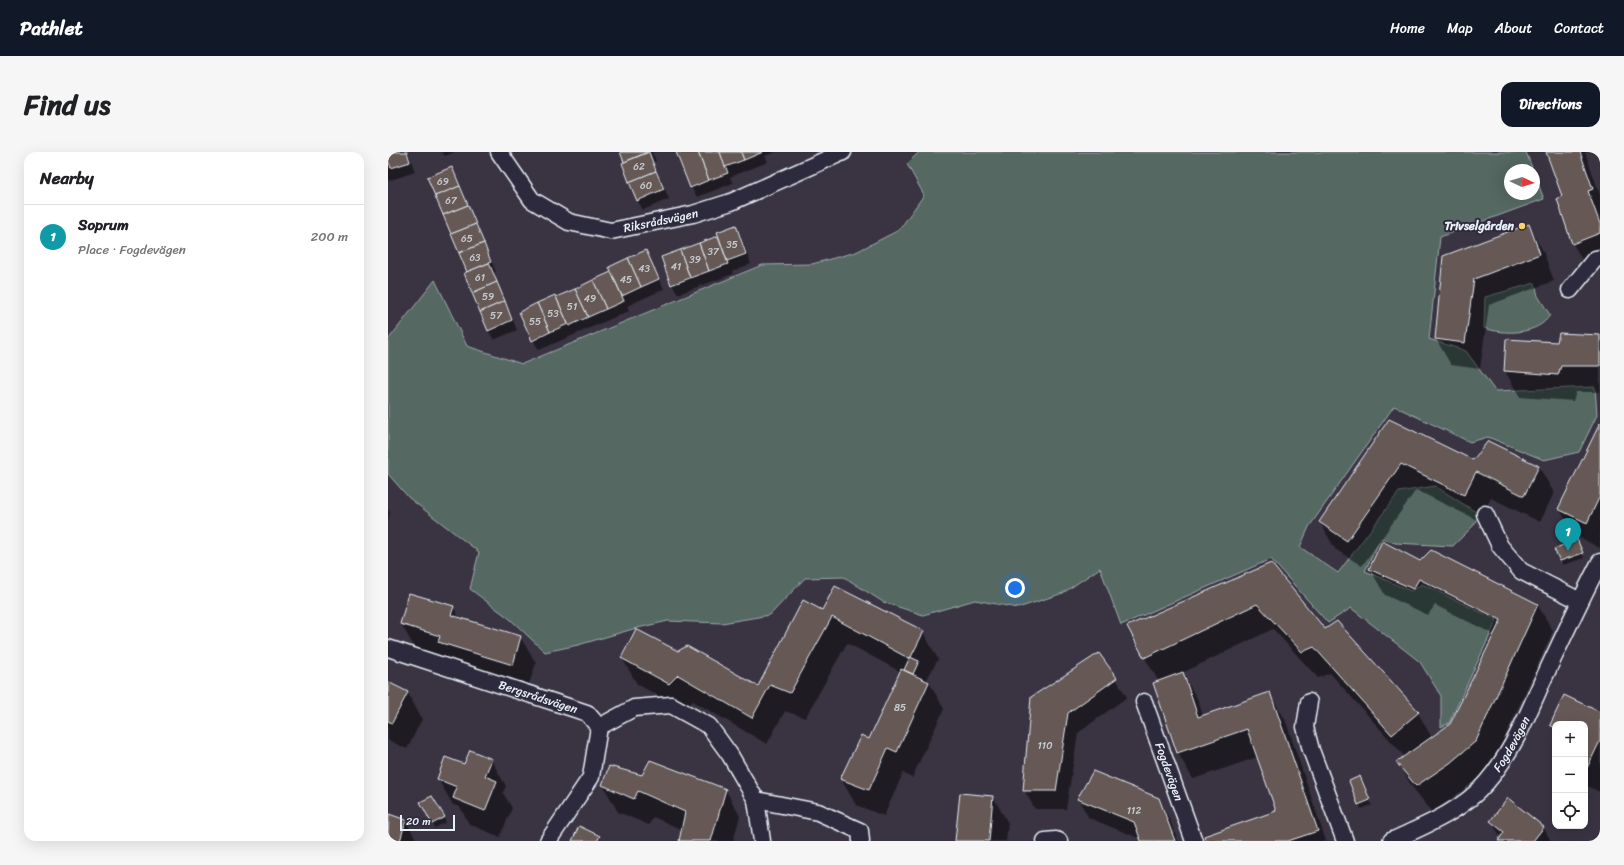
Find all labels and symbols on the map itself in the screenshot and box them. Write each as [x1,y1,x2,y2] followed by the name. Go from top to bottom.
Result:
[633,158,645,176] house number: 62
[1504,164,1540,200] north arrow
[437,173,449,191] house number: 69
[640,177,652,195] house number: 60
[445,192,458,210] house number: 67
[621,202,701,239] street label: Riksrådsvägen
[1445,215,1515,237] place label: Trivselgården
[1517,221,1527,231] marker: Trivselgården
[461,230,473,248] house number: 65
[726,236,738,254] house number: 35
[707,243,720,261] house number: 37
[469,249,481,267] house number: 63
[689,251,701,269] house number: 39
[671,258,681,276] house number: 41
[638,260,650,278] house number: 43
[475,269,485,287] house number: 61
[620,271,632,289] house number: 45
[482,288,494,306] house number: 59
[584,290,596,308] house number: 49
[567,298,577,316] house number: 51
[547,305,559,323] house number: 53
[490,307,503,325] house number: 57
[529,313,541,331] house number: 55
[1555,518,1581,551] pin: 1
[1005,578,1025,598] your location
[496,674,581,720] street label: Bergsrådsvägen
[894,699,906,717] house number: 85
[1487,712,1537,777] street label: Fogdevägen
[1038,737,1052,755] house number: 110
[1148,739,1190,805] street label: Fogdevägen
[1127,802,1141,820] house number: 112
[400,813,455,832] scale bar

